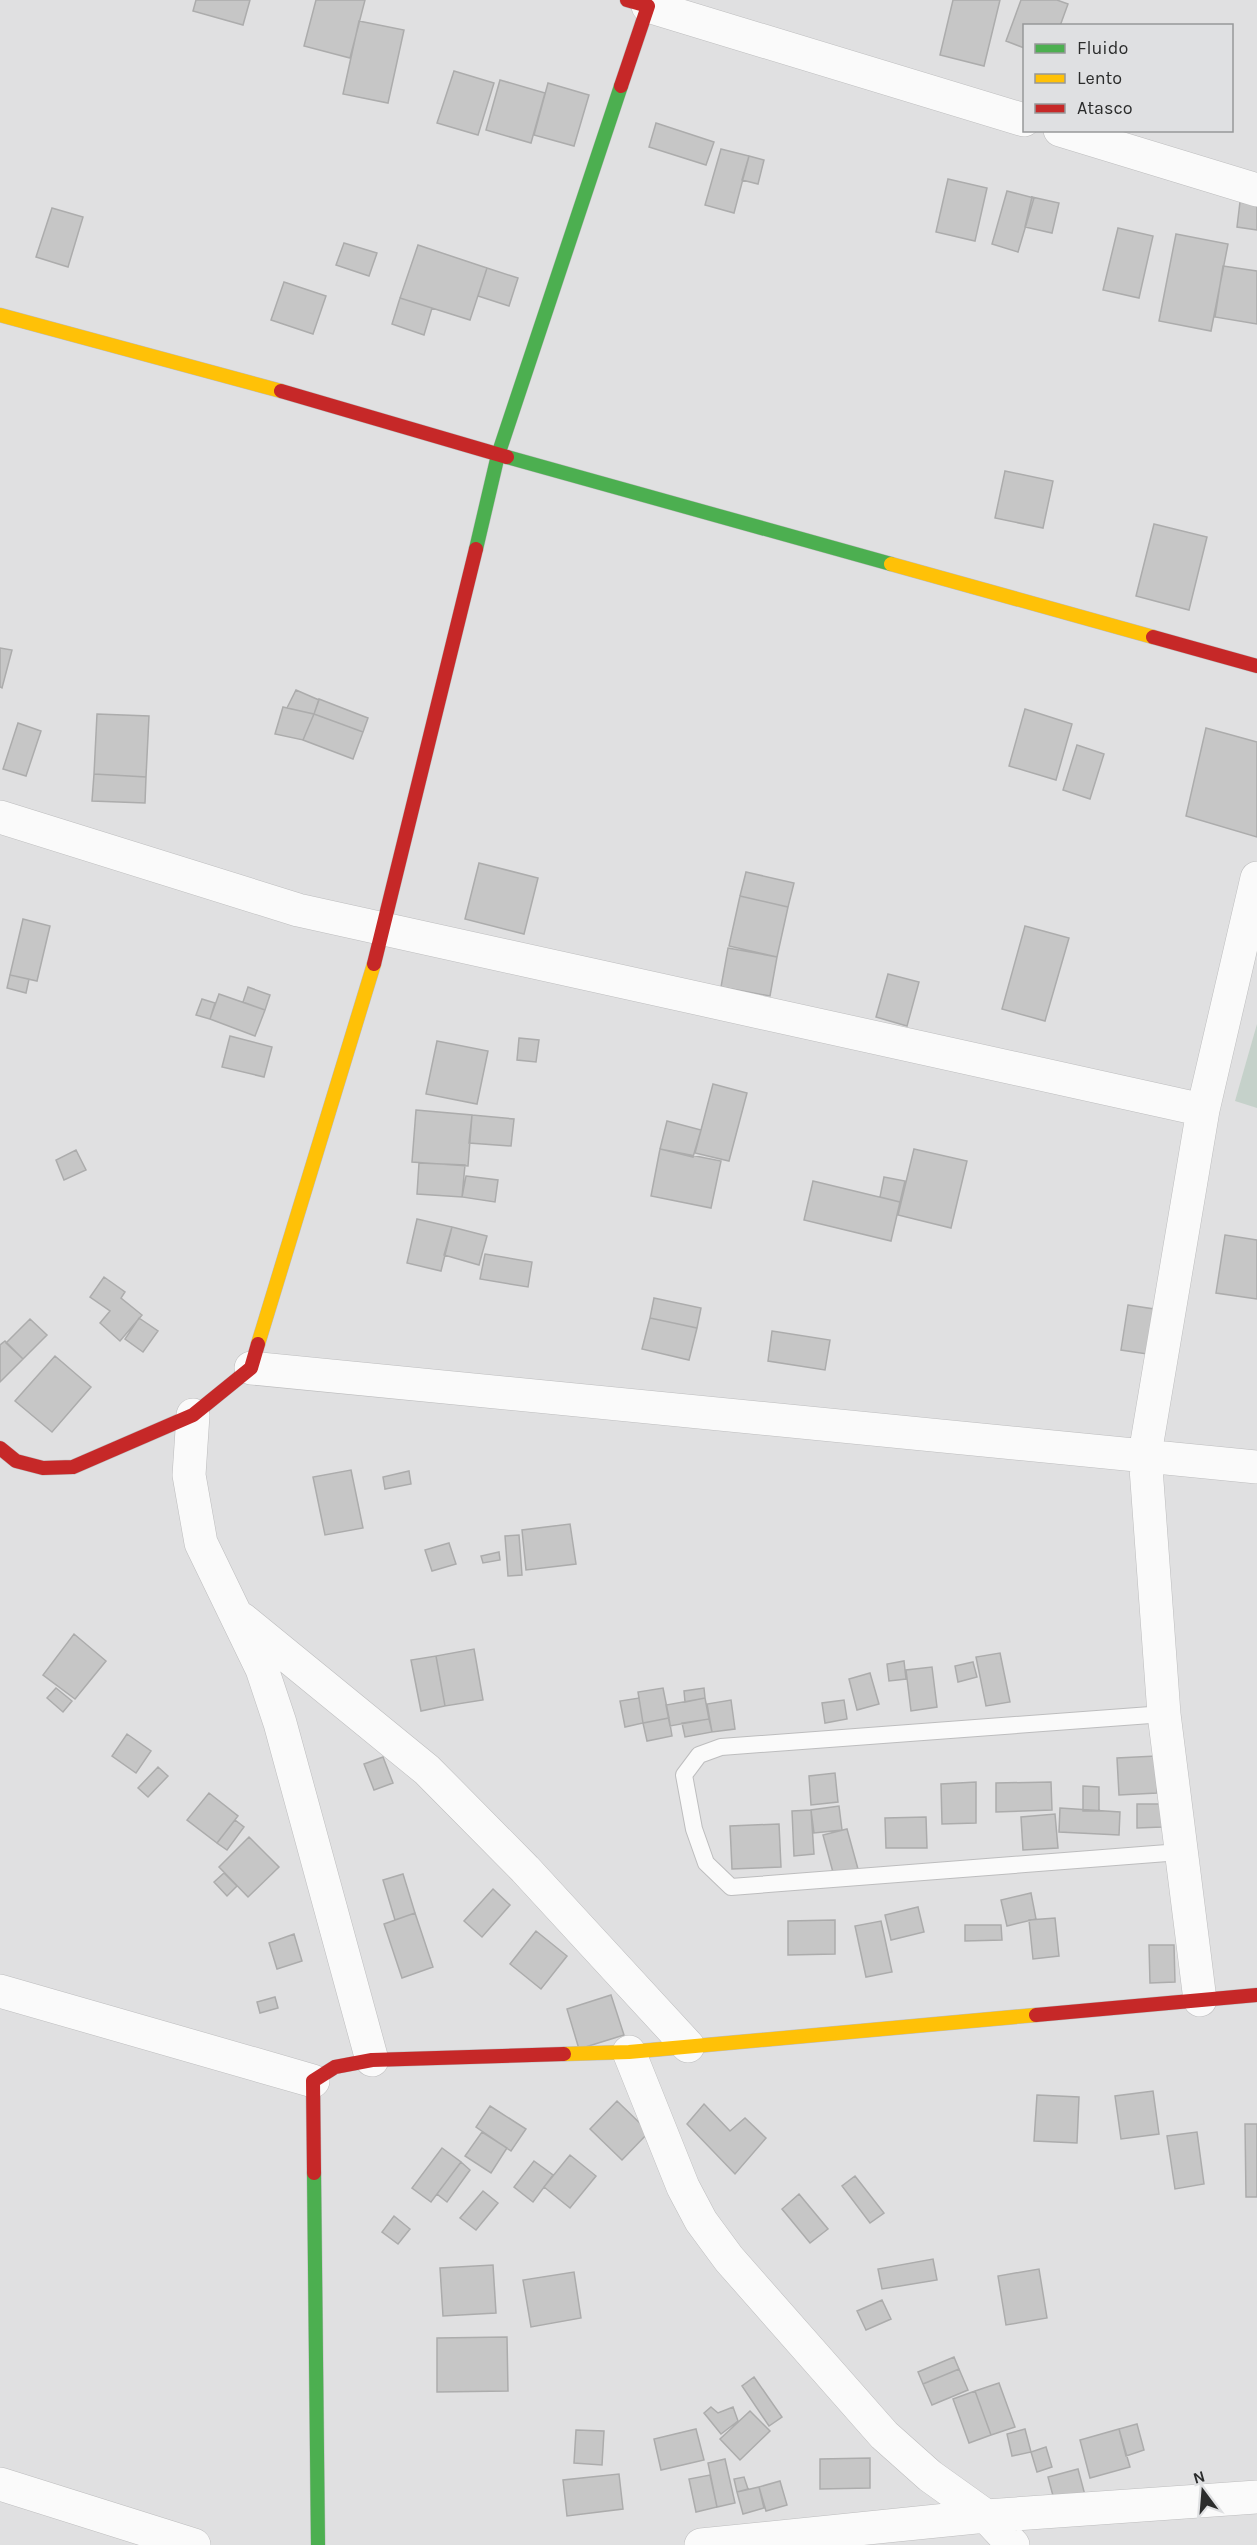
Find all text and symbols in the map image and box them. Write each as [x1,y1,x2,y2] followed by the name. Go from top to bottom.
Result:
[1023,24,1233,132] legend
[1077,37,1128,59] text: Fluido
[1077,67,1122,89] text: Lento
[1077,97,1133,119] text: Atasco
[1173,2461,1233,2521] north arrow
[1191,2466,1207,2488] text: N

